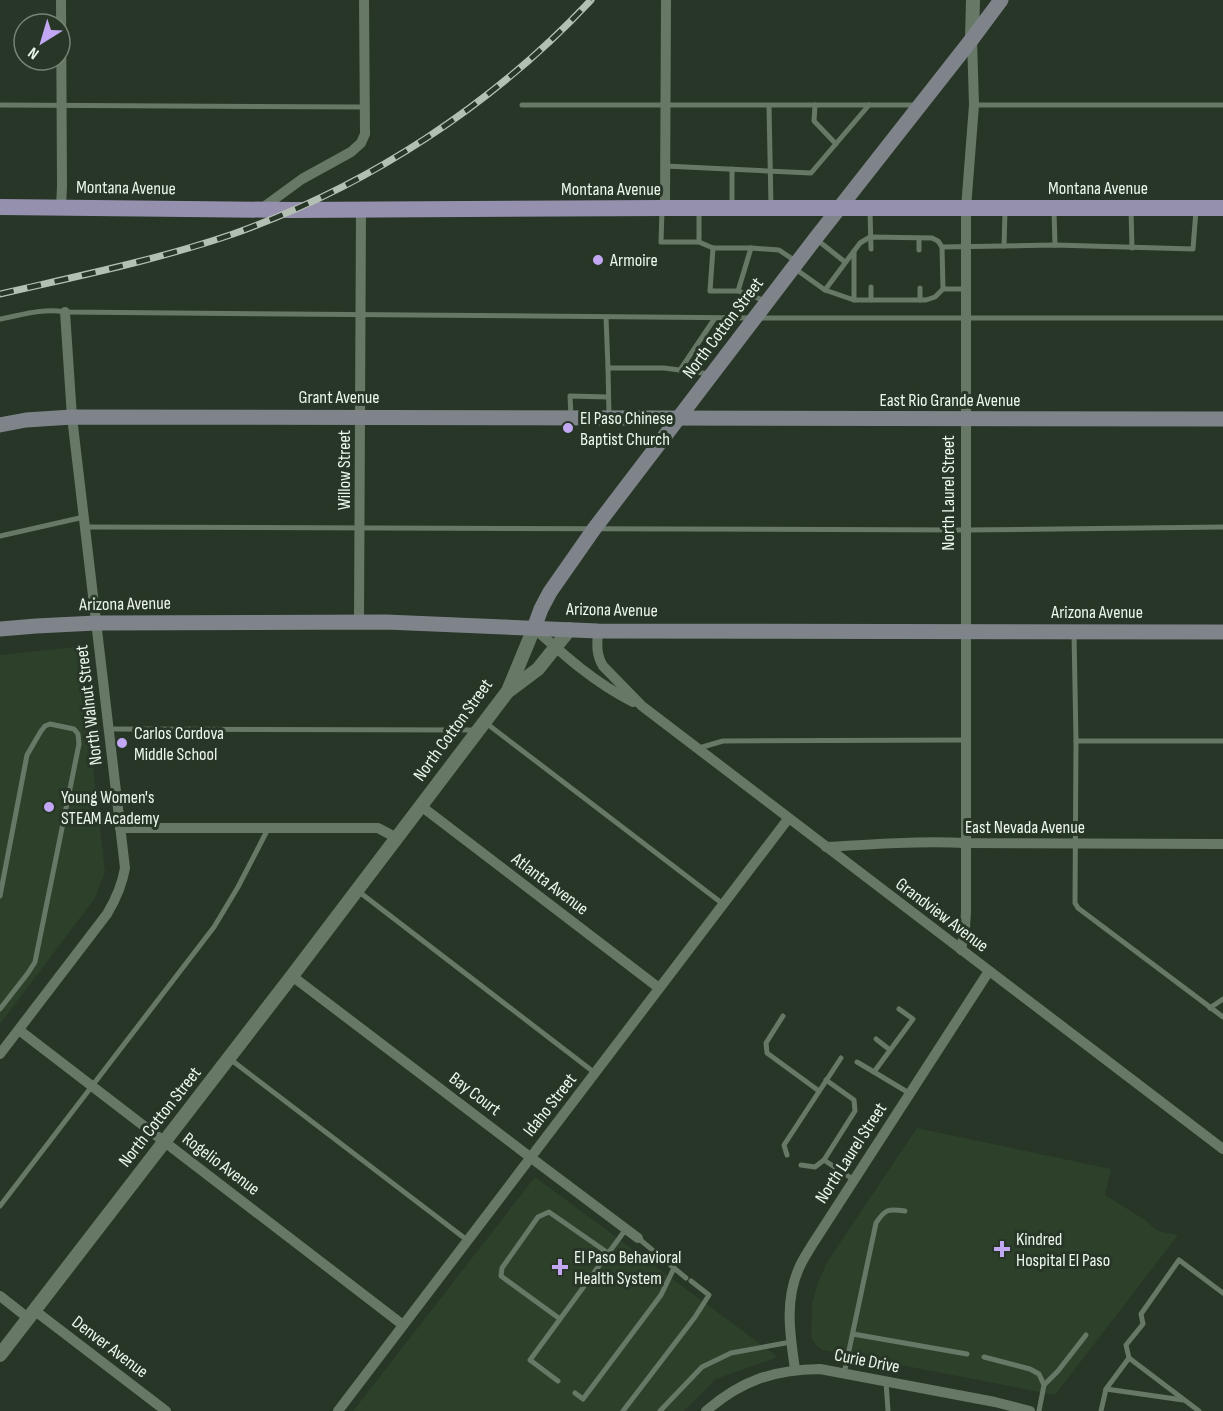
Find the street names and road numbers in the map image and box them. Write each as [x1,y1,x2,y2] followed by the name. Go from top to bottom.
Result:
[76,177,176,199] street label: Montana Avenue
[1048,178,1148,199] street label: Montana Avenue
[561,179,661,200] street label: Montana Avenue
[678,273,768,383] street label: North Cotton Street
[298,387,380,408] street label: Grant Avenue
[879,390,1021,411] street label: East Rio Grande Avenue
[334,429,355,510] street label: Willow Street
[938,435,959,551] street label: North Laurel Street
[78,593,171,615] street label: Arizona Avenue
[565,599,658,621] street label: Arizona Avenue
[1050,602,1143,623] street label: Arizona Avenue
[71,643,107,766] street label: North Walnut Street
[409,674,497,785] street label: North Cotton Street
[965,817,1085,838] street label: East Nevada Avenue
[507,848,592,920] street label: Atlanta Avenue
[892,873,992,957] street label: Grandview Avenue
[114,1062,206,1171] street label: North Cotton Street
[445,1068,505,1120] street label: Bay Court
[519,1069,581,1141] street label: Idaho Street
[811,1098,892,1207] street label: North Laurel Street
[178,1128,264,1200] street label: Rogelio Avenue
[68,1312,152,1382] street label: Denver Avenue
[832,1344,902,1378] street label: Curie Drive

